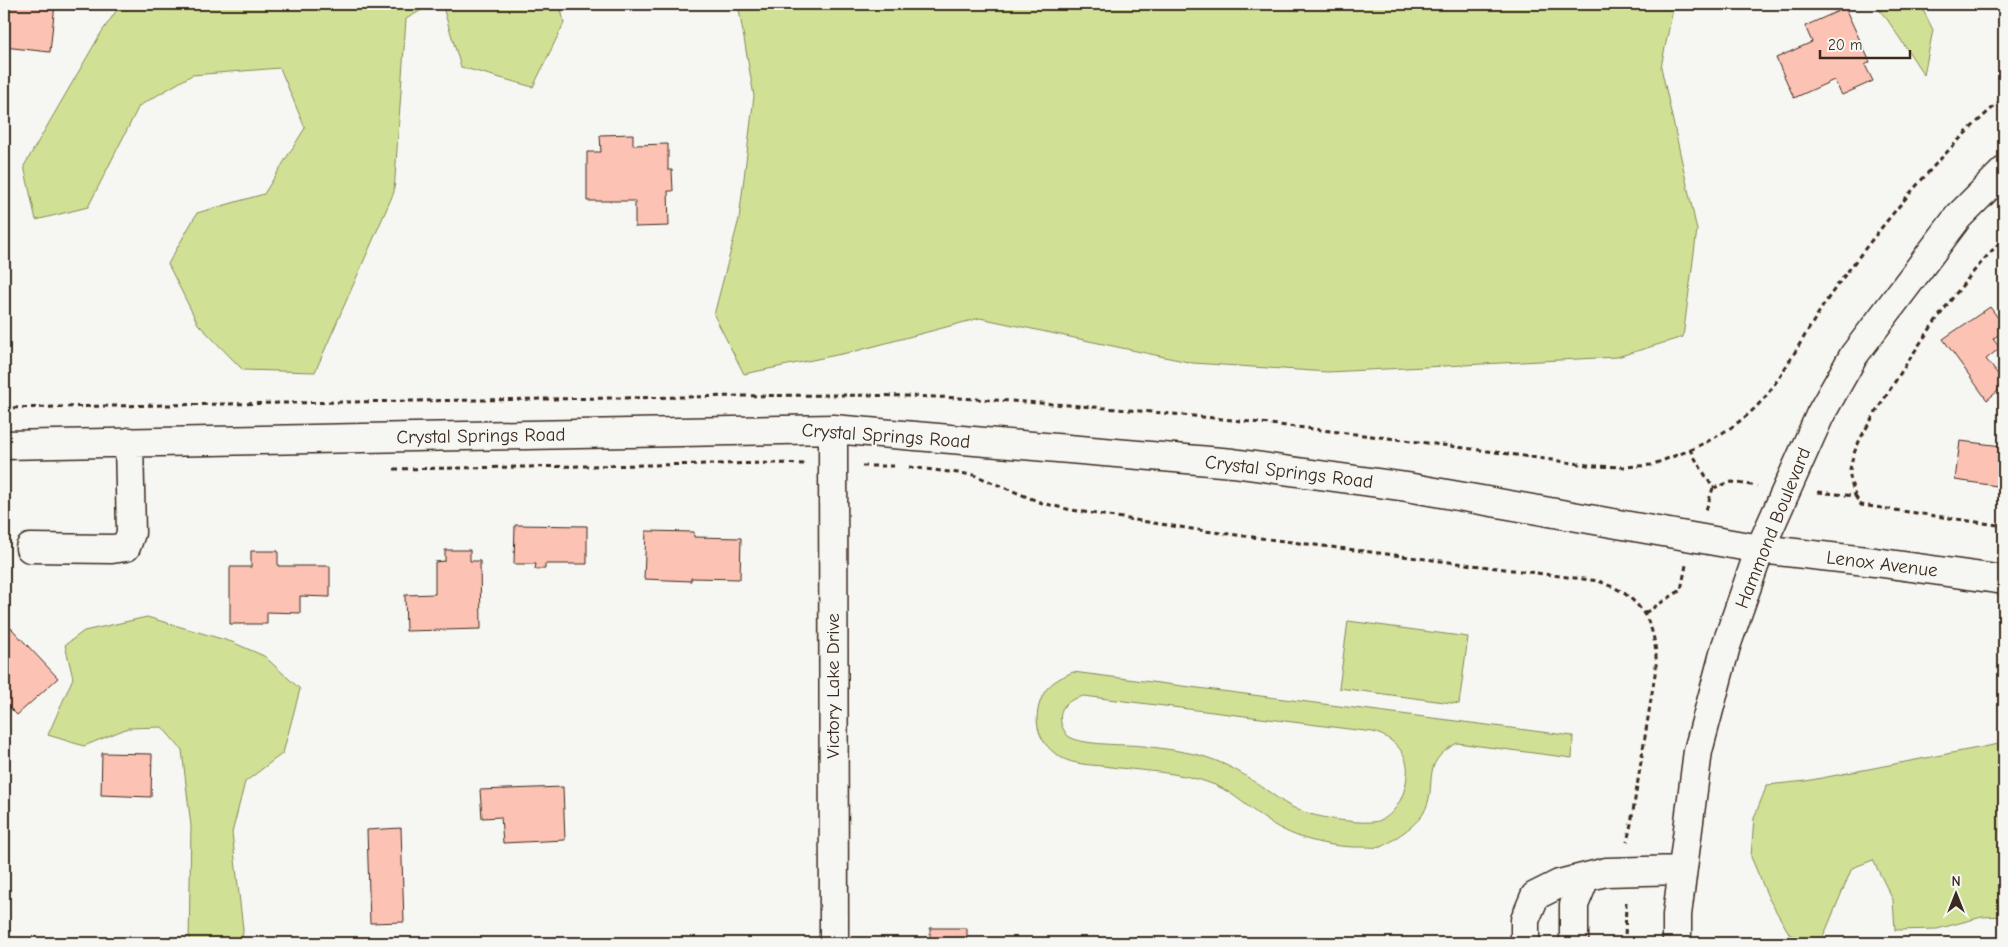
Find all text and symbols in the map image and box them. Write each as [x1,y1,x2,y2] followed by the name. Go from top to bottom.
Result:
[1820,28,1910,60] scale bar
[1828,36,1862,54] text: 20 m
[801,419,971,453] street label: Crystal Springs Road
[396,424,566,448] street label: Crystal Springs Road
[1731,444,1815,612] street label: Hammond Boulevard
[1204,451,1374,493] street label: Crystal Springs Road
[1825,546,1939,582] street label: Lenox Avenue
[822,613,844,759] street label: Victory Lake Drive
[1930,870,1980,920] north arrow
[1951,873,1961,890] text: N

